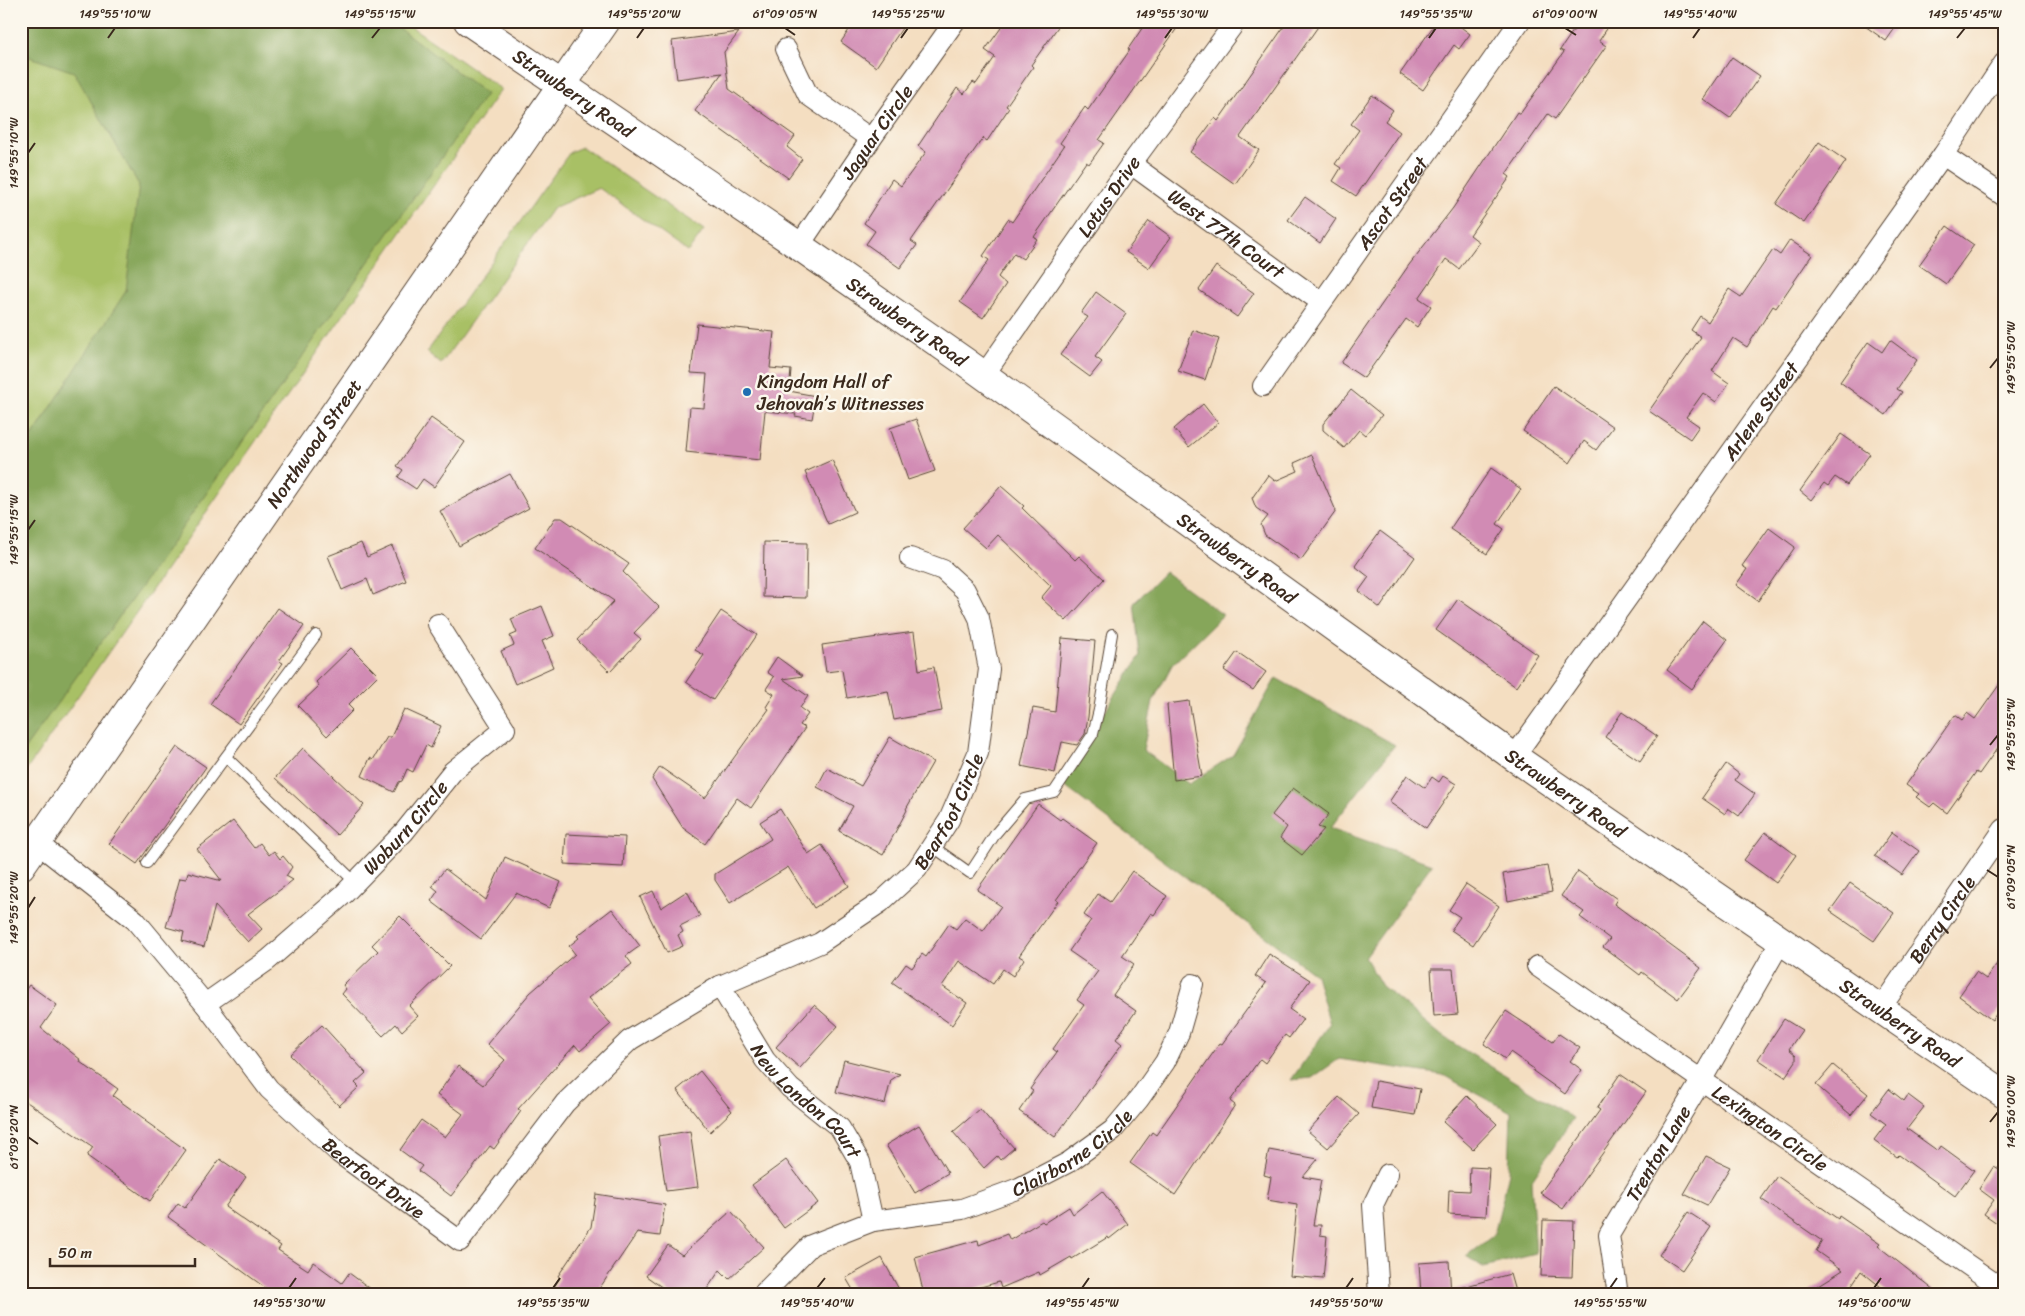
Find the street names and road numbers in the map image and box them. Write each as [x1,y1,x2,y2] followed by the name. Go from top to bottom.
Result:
[506,39,643,147] street label: Strawberry Road
[831,77,922,187] street label: Jaguar Circle
[1068,148,1149,244] street label: Lotus Drive
[1347,148,1437,257] street label: Ascot Street
[1161,179,1293,288] street label: West 77th Court
[839,267,976,376] street label: Strawberry Road
[1713,353,1808,468] street label: Arlene Street
[257,372,370,515] street label: Northwood Street
[1170,503,1305,613] street label: Strawberry Road
[1498,739,1634,847] street label: Strawberry Road
[904,748,993,876] street label: Bearfoot Circle
[354,772,456,883] street label: Woburn Circle
[1900,868,1984,970] street label: Berry Circle
[1833,969,1969,1077] street label: Strawberry Road
[742,1037,871,1166] street label: New London Court
[1705,1076,1836,1180] street label: Lexington Circle
[1616,1098,1700,1208] street label: Trenton Lane
[1007,1101,1141,1206] street label: Clairborne Circle
[315,1129,432,1227] street label: Bearfoot Drive

